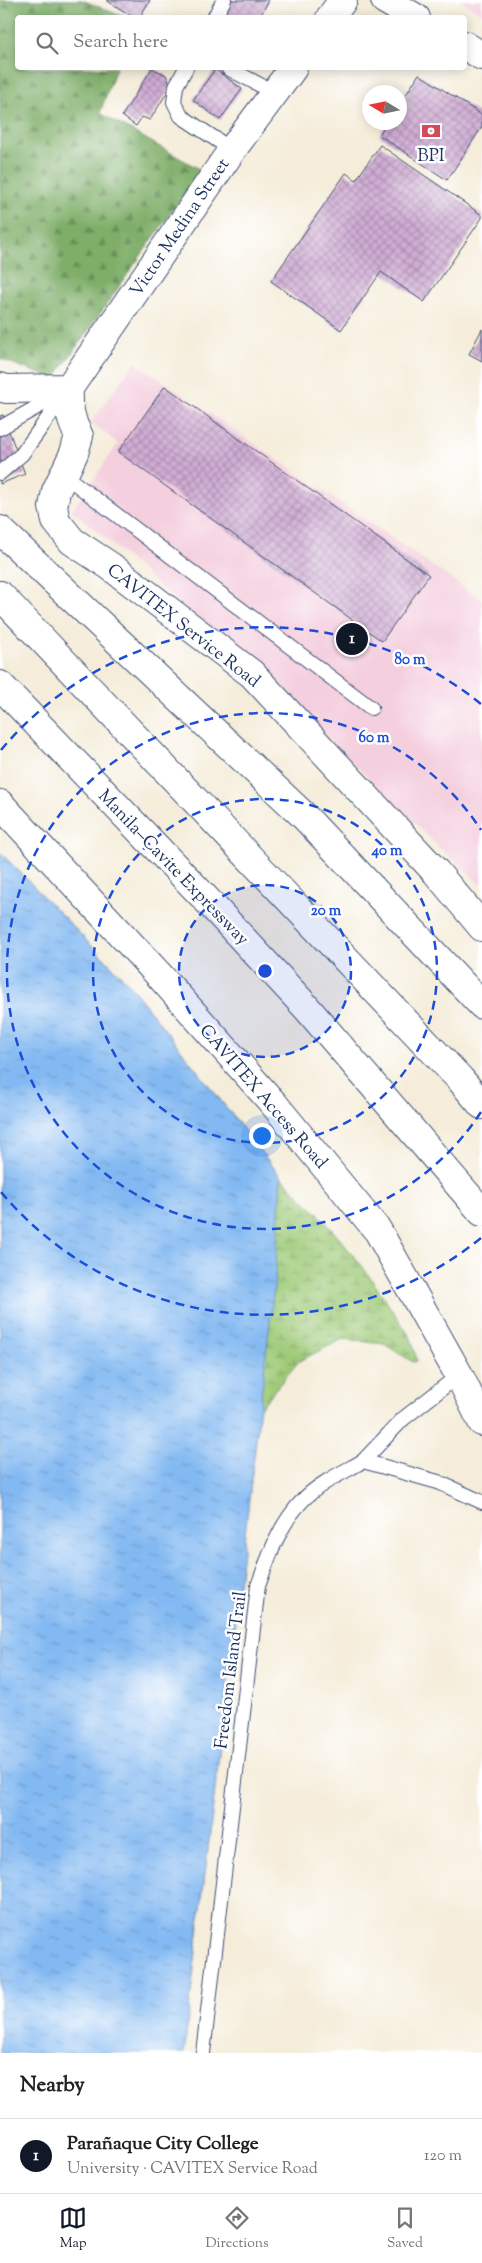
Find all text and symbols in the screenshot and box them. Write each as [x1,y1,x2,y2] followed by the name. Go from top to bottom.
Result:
[15,15,467,70] search box
[33,29,61,57] icon: search
[73,29,168,56] text: Search here
[362,85,407,130] north arrow
[420,120,442,142] bank icon: BPI
[417,144,445,170] place label: BPI
[124,154,237,303] street label: Victor Medina Street
[101,558,265,695] street label: CAVITEX Service Road
[336,620,368,658] pin: 1
[394,650,426,671] text: 80 m
[359,728,390,749] text: 60 m
[91,785,254,952] street label: Manila–Cavite Expressway
[371,841,403,862] text: 40 m
[311,901,342,922] text: 20 m
[256,962,274,980] centre of rings
[192,1019,333,1175] street label: CAVITEX Access Road
[249,1123,275,1149] your location
[209,1590,255,1751] street label: Freedom Island Trail
[20,2071,85,2101] text: Nearby
[67,2131,259,2158] text: Parañaque City College
[33,2145,39,2168] text: 1
[424,2145,462,2168] text: 120 m
[67,2158,318,2181] text: University · CAVITEX Service Road
[59,2204,87,2254] tab: Map
[205,2204,269,2254] tab: Directions
[387,2204,423,2254] tab: Saved

